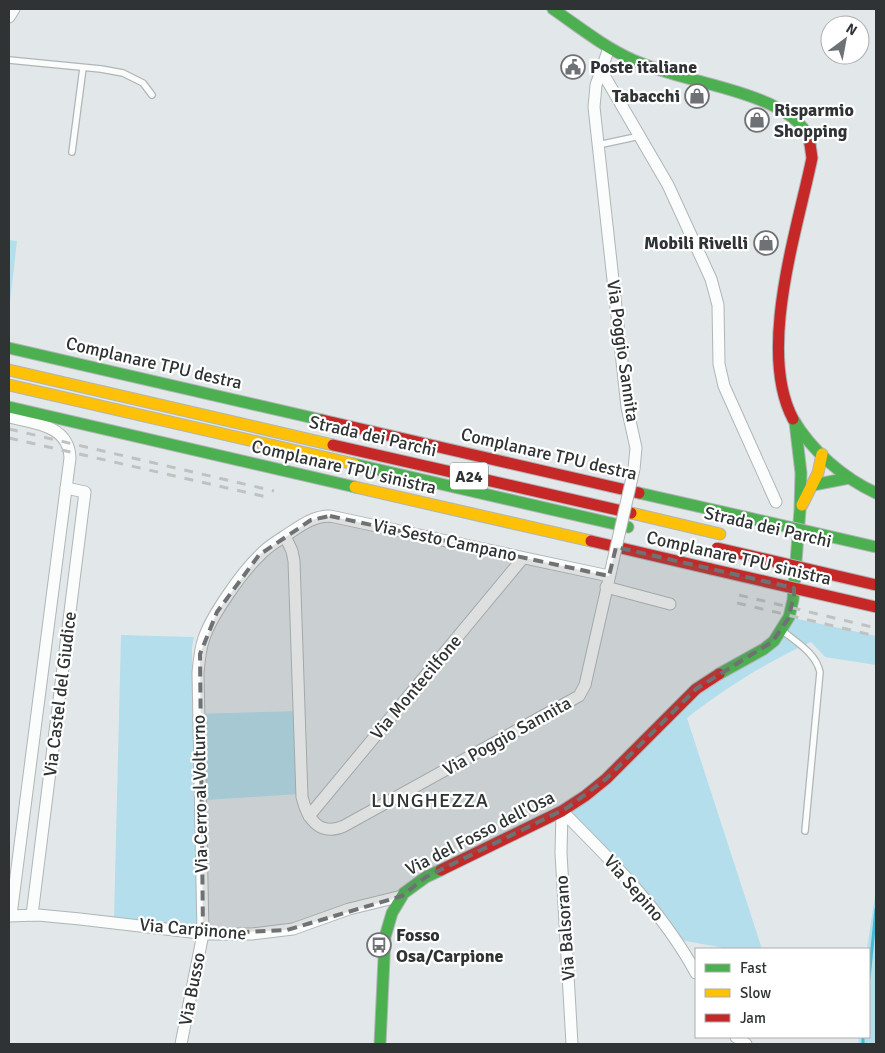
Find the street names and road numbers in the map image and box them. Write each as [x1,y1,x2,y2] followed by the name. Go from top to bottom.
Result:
[602,278,644,424] street label: Via Poggio Sannita
[64,332,244,394] street label: Complanare TPU destra
[307,411,439,461] street label: Strada dei Parchi
[459,423,639,485] street label: Complanare TPU destra
[249,435,439,499] street label: Complanare TPU sinistra
[450,462,488,490] road number: A24
[702,502,834,552] street label: Strada dei Parchi
[371,514,519,566] street label: Via Sesto Campano
[644,526,834,590] street label: Complanare TPU sinistra
[39,610,81,778] street label: Via Castel del Giudice
[366,630,466,744] street label: Via Montecilfone
[439,692,575,780] street label: Via Poggio Sannita
[188,715,212,873] street label: Via Cerro al Volturno
[402,786,558,880] street label: Via del Fosso dell'Osa
[599,850,669,926] street label: Via Sepino
[550,875,580,981] street label: Via Balsorano
[139,913,247,945] street label: Via Carpinone
[174,951,210,1027] street label: Via Busso

